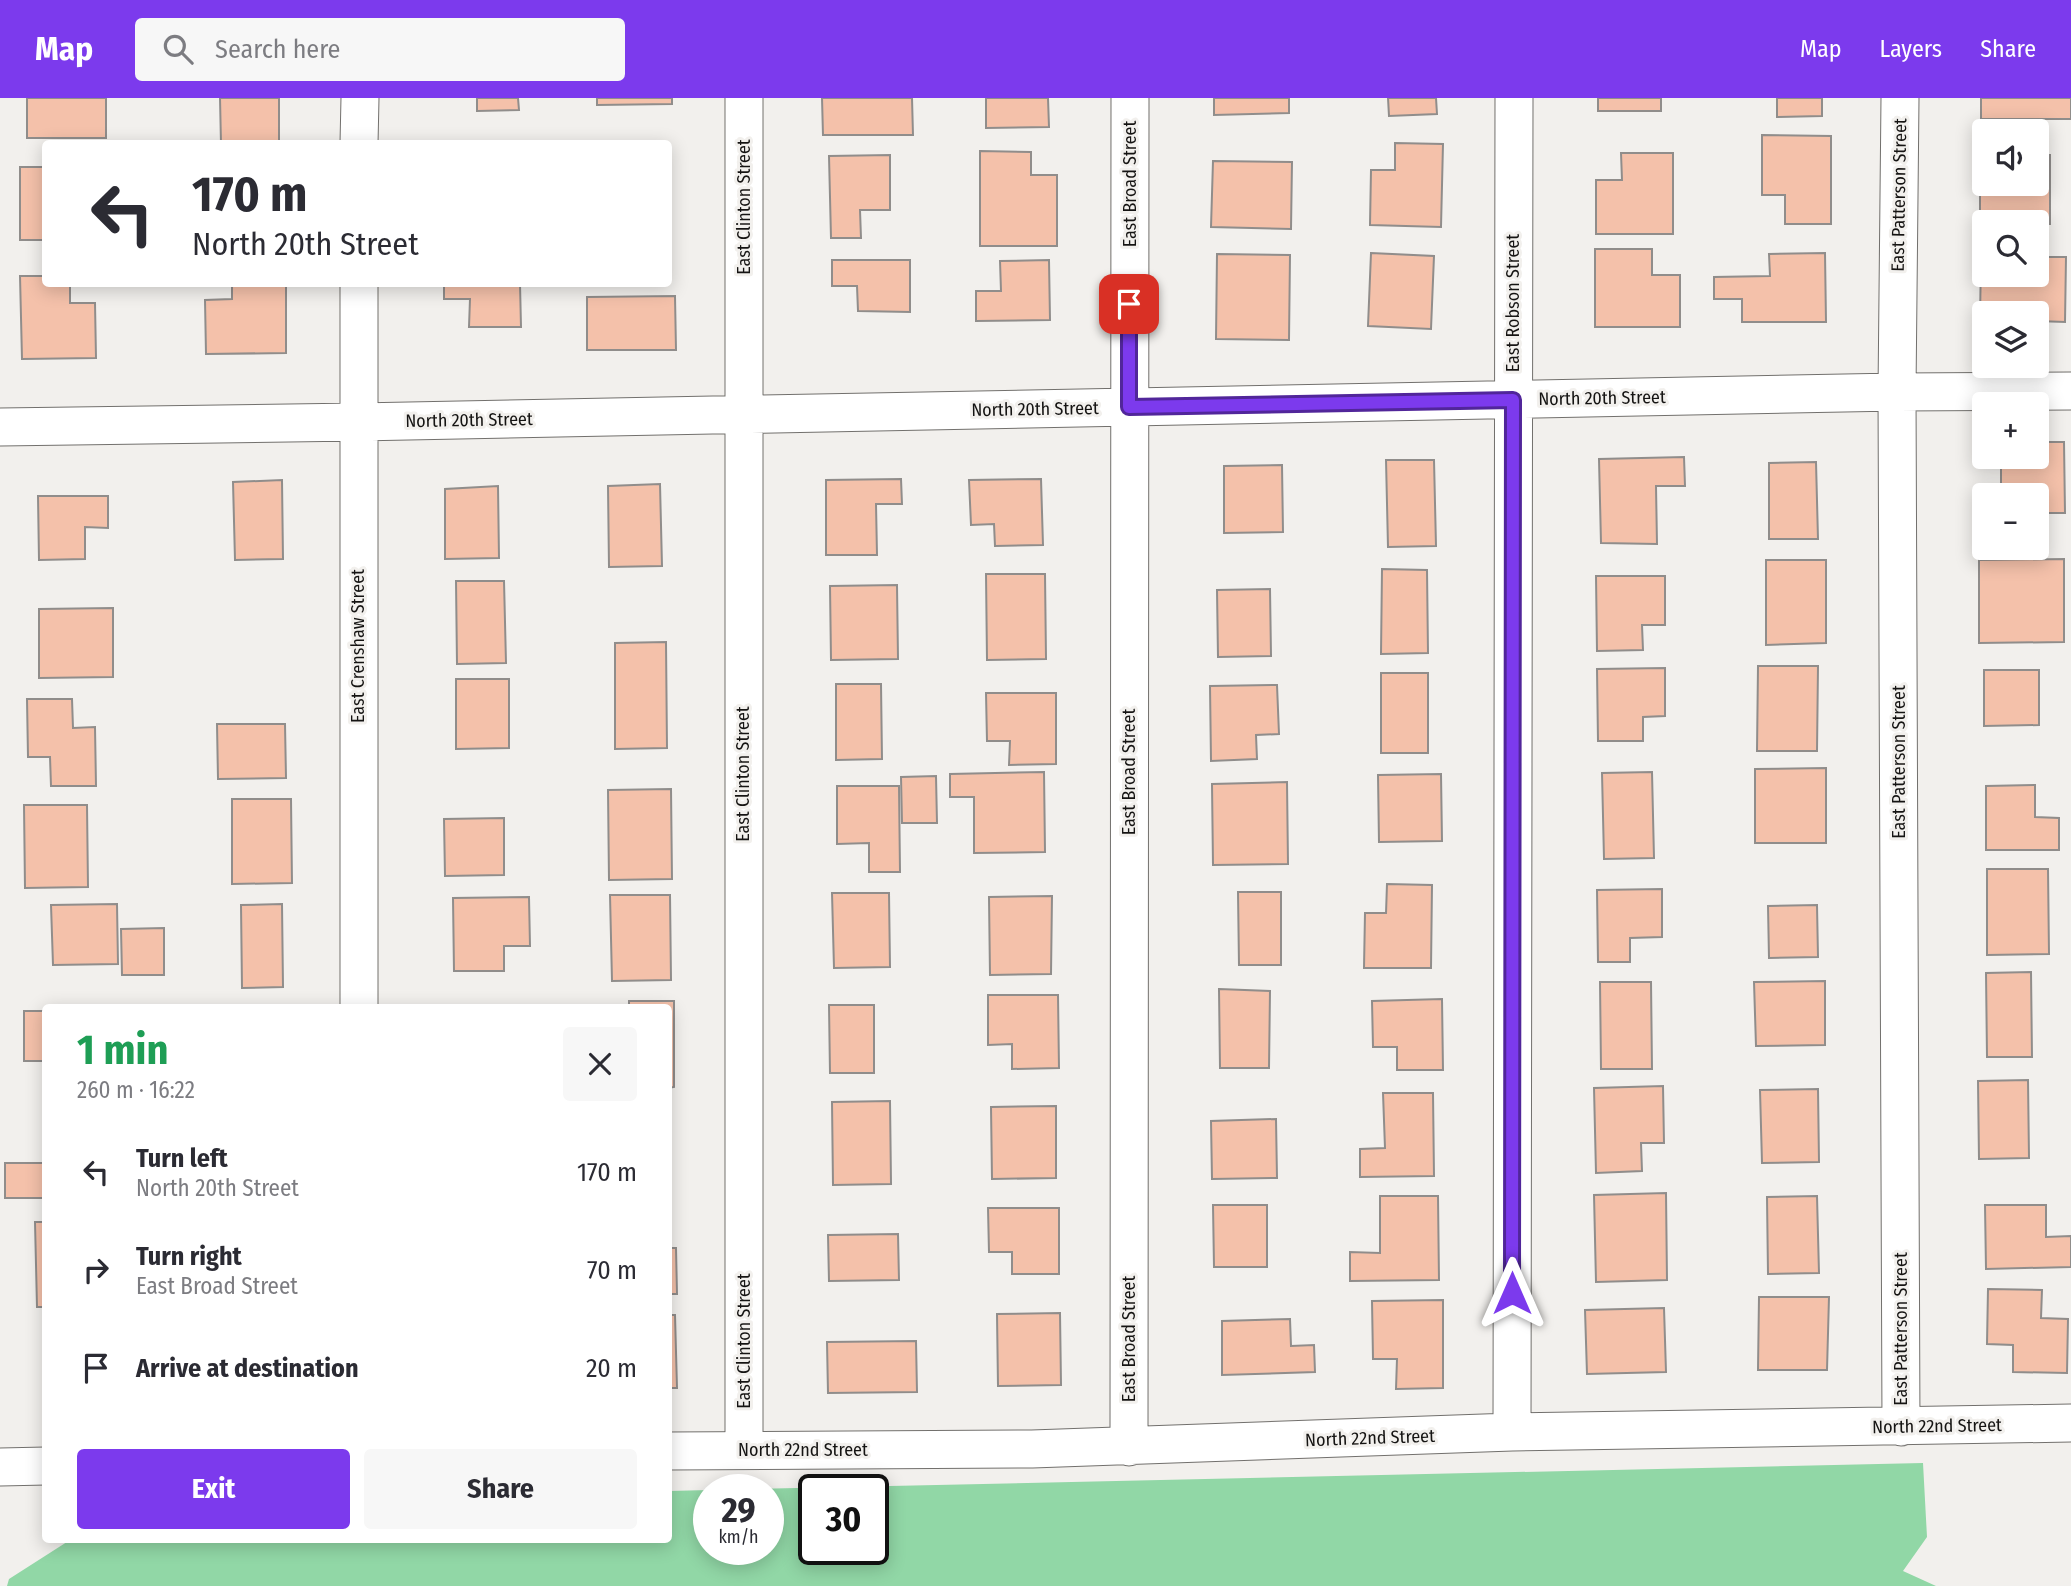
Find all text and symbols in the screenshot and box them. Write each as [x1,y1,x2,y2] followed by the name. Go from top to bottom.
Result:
[135,18,625,81] search box
[35,29,93,69] text: Map
[159,30,197,68] icon: search
[215,34,340,65] text: Search here
[1800,35,1842,63] text: Map
[1880,35,1942,63] text: Layers
[1980,35,2036,63] text: Share
[1887,118,1911,272] street label: East Patterson Street
[1972,119,2049,560] map controls
[1972,119,2049,196] button: sound
[1119,121,1141,247] street label: East Broad Street
[733,139,755,275] street label: East Clinton Street
[192,165,308,224] text: 170 m
[77,168,168,259] icon: left
[1972,210,2049,287] button: search
[192,225,419,263] text: North 20th Street
[1502,234,1524,372] street label: East Robson Street
[1099,274,1159,334] pin
[1110,285,1148,323] icon: arrive
[1972,301,2049,378] button: layers
[1538,386,1666,410] street label: North 20th Street
[1972,392,2049,469] button: +
[971,397,1099,421] street label: North 20th Street
[405,408,533,432] street label: North 20th Street
[1972,483,2049,560] button: −
[347,569,369,723] street label: East Crenshaw Street
[1888,685,1910,839] street label: East Patterson Street
[732,706,754,842] street label: East Clinton Street
[1118,709,1140,835] street label: East Broad Street
[77,1025,168,1075] text: 1 min
[563,1027,637,1101] button: close
[77,1076,195,1104] text: 260 m · 16:22
[136,1143,228,1174] text: Turn left
[77,1153,115,1191] icon: left
[577,1157,637,1188] text: 170 m
[136,1174,299,1202] text: North 20th Street
[136,1241,242,1272] text: Turn right
[77,1251,115,1289] icon: right
[1890,1252,1912,1406] street label: East Patterson Street
[587,1255,637,1286] text: 70 m
[1475,1256,1549,1330] position arrow
[136,1272,298,1300] text: East Broad Street
[733,1273,755,1409] street label: East Clinton Street
[1118,1276,1140,1402] street label: East Broad Street
[77,1349,115,1387] icon: arrive
[136,1353,359,1384] text: Arrive at destination
[586,1353,637,1384] text: 20 m
[1872,1414,2002,1438] street label: North 22nd Street
[1305,1425,1435,1451] street label: North 22nd Street
[738,1439,868,1461] street label: North 22nd Street
[77,1449,350,1529] button: Exit
[364,1449,637,1529] button: Share
[798,1474,889,1565] speed limit sign: 30
[721,1489,756,1531] text: 29
[718,1526,759,1548] text: km/h

